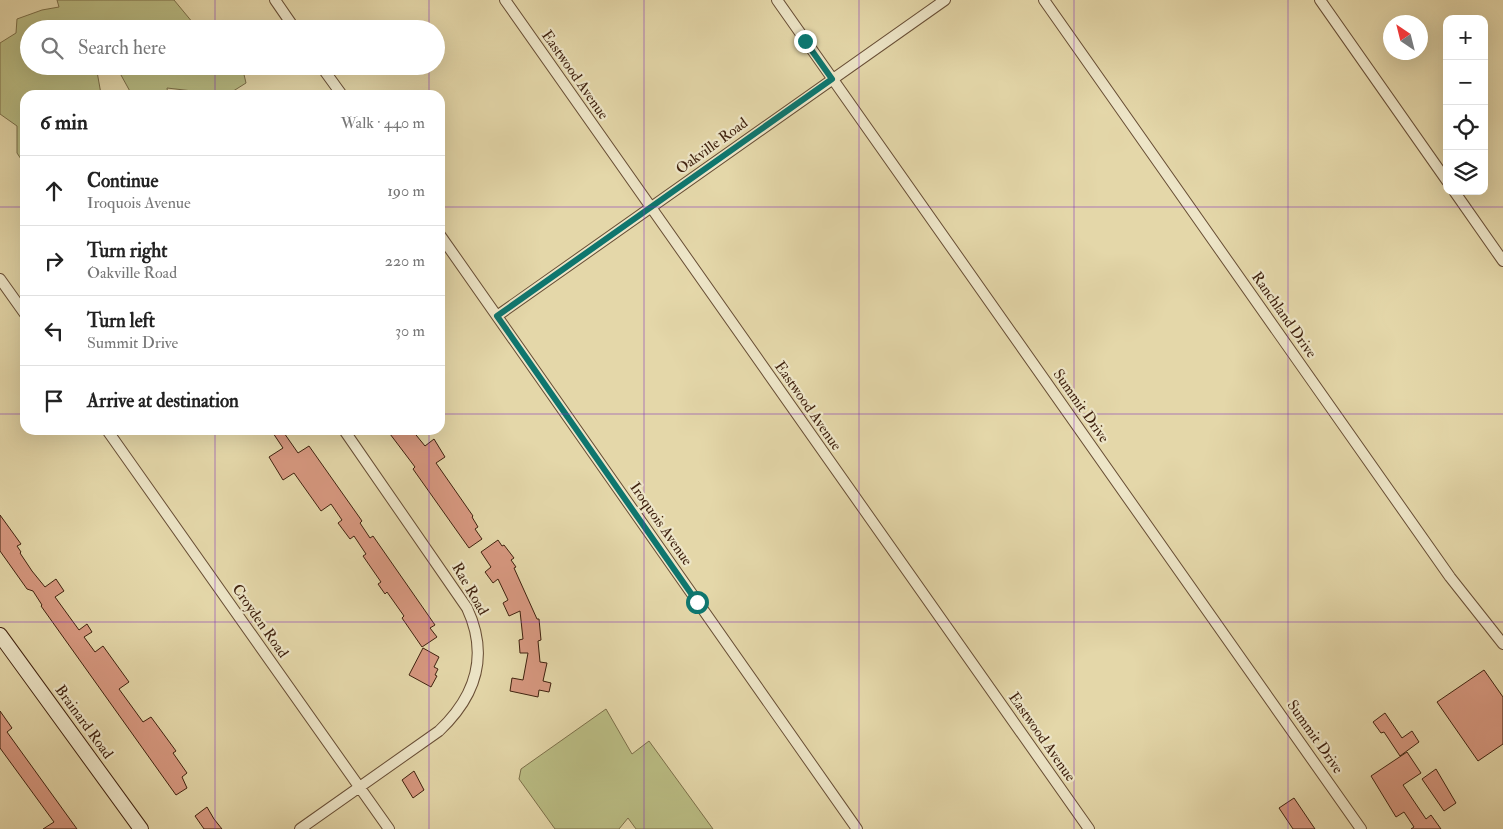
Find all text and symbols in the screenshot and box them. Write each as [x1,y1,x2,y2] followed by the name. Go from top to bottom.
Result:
[1383,15,1428,60] north arrow
[1443,15,1488,195] map controls
[1443,15,1488,60] button: +
[20,20,445,75] search box
[537,27,613,123] street label: Eastwood Avenue
[794,30,817,53] route end
[38,34,66,62] icon: search
[78,36,166,60] text: Search here
[1443,60,1488,105] button: −
[1443,105,1488,150] button: locate
[40,109,88,136] text: 6 min
[341,113,425,133] text: Walk · 440 m
[672,113,752,179] street label: Oakville Road
[1443,150,1488,195] button: layers
[87,169,158,193] text: Continue
[40,177,68,205] icon: ahead
[387,181,425,201] text: 190 m
[87,193,191,213] text: Iroquois Avenue
[87,239,167,263] text: Turn right
[40,247,68,275] icon: right
[385,251,425,271] text: 220 m
[87,263,177,283] text: Oakville Road
[1247,268,1321,362] street label: Ranchland Drive
[87,309,155,333] text: Turn left
[40,317,68,345] icon: left
[395,321,425,341] text: 30 m
[87,333,178,353] text: Summit Drive
[770,358,846,454] street label: Eastwood Avenue
[1049,366,1113,446] street label: Summit Drive
[40,387,68,415] icon: arrive
[87,389,239,413] text: Arrive at destination
[625,479,697,569] street label: Iroquois Avenue
[447,559,493,619] street label: Rae Road
[228,580,293,662] street label: Croyden Road
[686,591,709,614] route start
[51,681,118,763] street label: Brainard Road
[1004,689,1080,785] street label: Eastwood Avenue
[1283,697,1347,777] street label: Summit Drive

